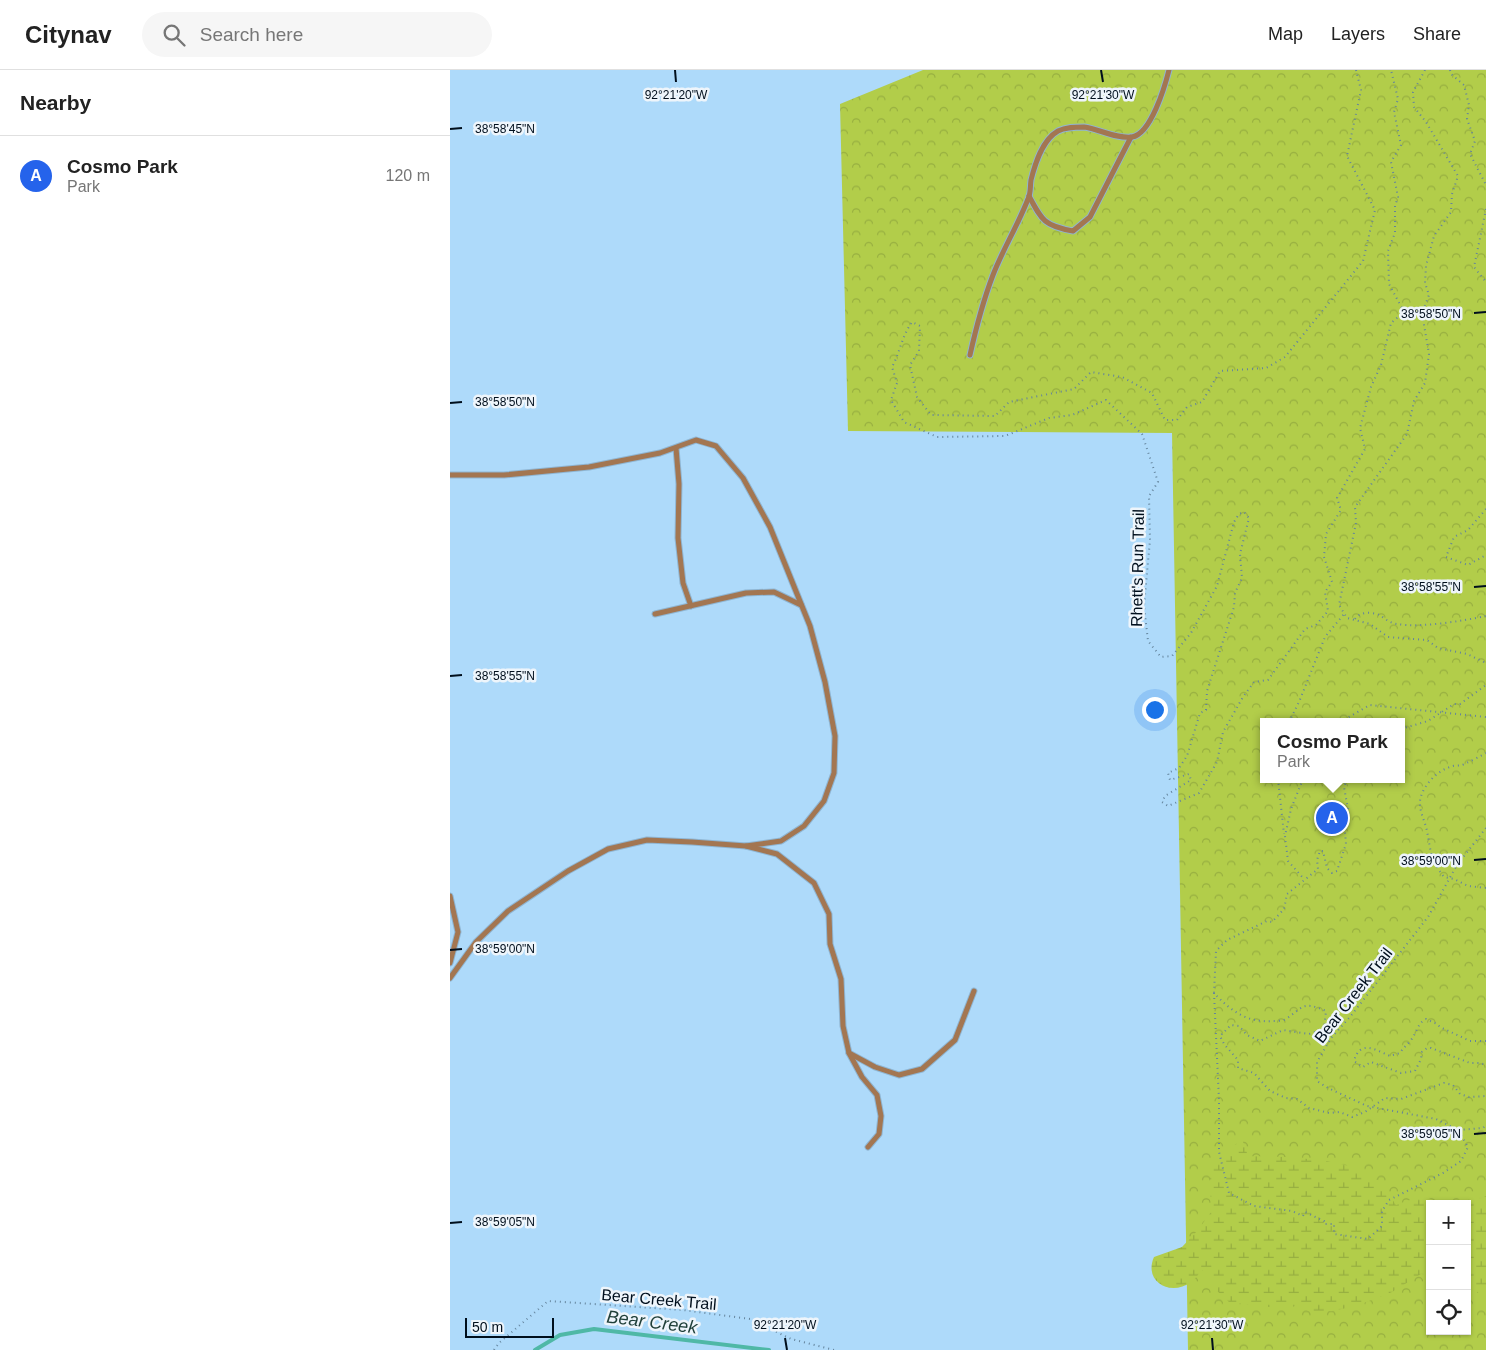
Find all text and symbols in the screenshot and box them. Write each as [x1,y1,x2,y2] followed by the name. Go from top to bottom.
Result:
[142,12,492,57] search box
[25,21,112,48] text: Citynav
[160,21,188,49] icon: search
[200,24,303,45] text: Search here
[1268,24,1303,44] text: Map
[1331,24,1385,44] text: Layers
[1413,24,1461,44] text: Share
[645,88,708,102] text: 92°21'20"W
[1072,88,1135,102] text: 92°21'30"W
[20,91,91,114] text: Nearby
[475,122,535,136] text: 38°58'45"N
[67,156,178,177] text: Cosmo Park
[30,167,42,184] text: A
[386,167,430,184] text: 120 m
[67,178,100,195] text: Park
[1401,307,1461,321] text: 38°58'50"N
[475,395,535,409] text: 38°58'50"N
[1128,509,1147,627] street label: Rhett's Run Trail
[1401,580,1461,594] text: 38°58'55"N
[475,669,535,683] text: 38°58'55"N
[1142,697,1168,723] your location
[1260,718,1405,783] popup
[1277,731,1388,752] text: Cosmo Park
[1277,753,1310,770] text: Park
[1316,799,1348,837] pin: A
[1401,854,1461,868] text: 38°59'00"N
[475,942,535,956] text: 38°59'00"N
[1311,945,1396,1046] street label: Bear Creek Trail
[1401,1127,1461,1141] text: 38°59'05"N
[1426,1200,1471,1335] map controls
[1426,1200,1471,1245] button: +
[475,1215,535,1229] text: 38°59'05"N
[1426,1245,1471,1290] button: −
[601,1286,717,1313] street label: Bear Creek Trail
[1426,1290,1471,1335] button: locate
[606,1307,699,1338] water label: Bear Creek
[465,1315,554,1338] scale bar
[754,1318,817,1332] text: 92°21'20"W
[1181,1318,1244,1332] text: 92°21'30"W
[472,1319,503,1335] text: 50 m

